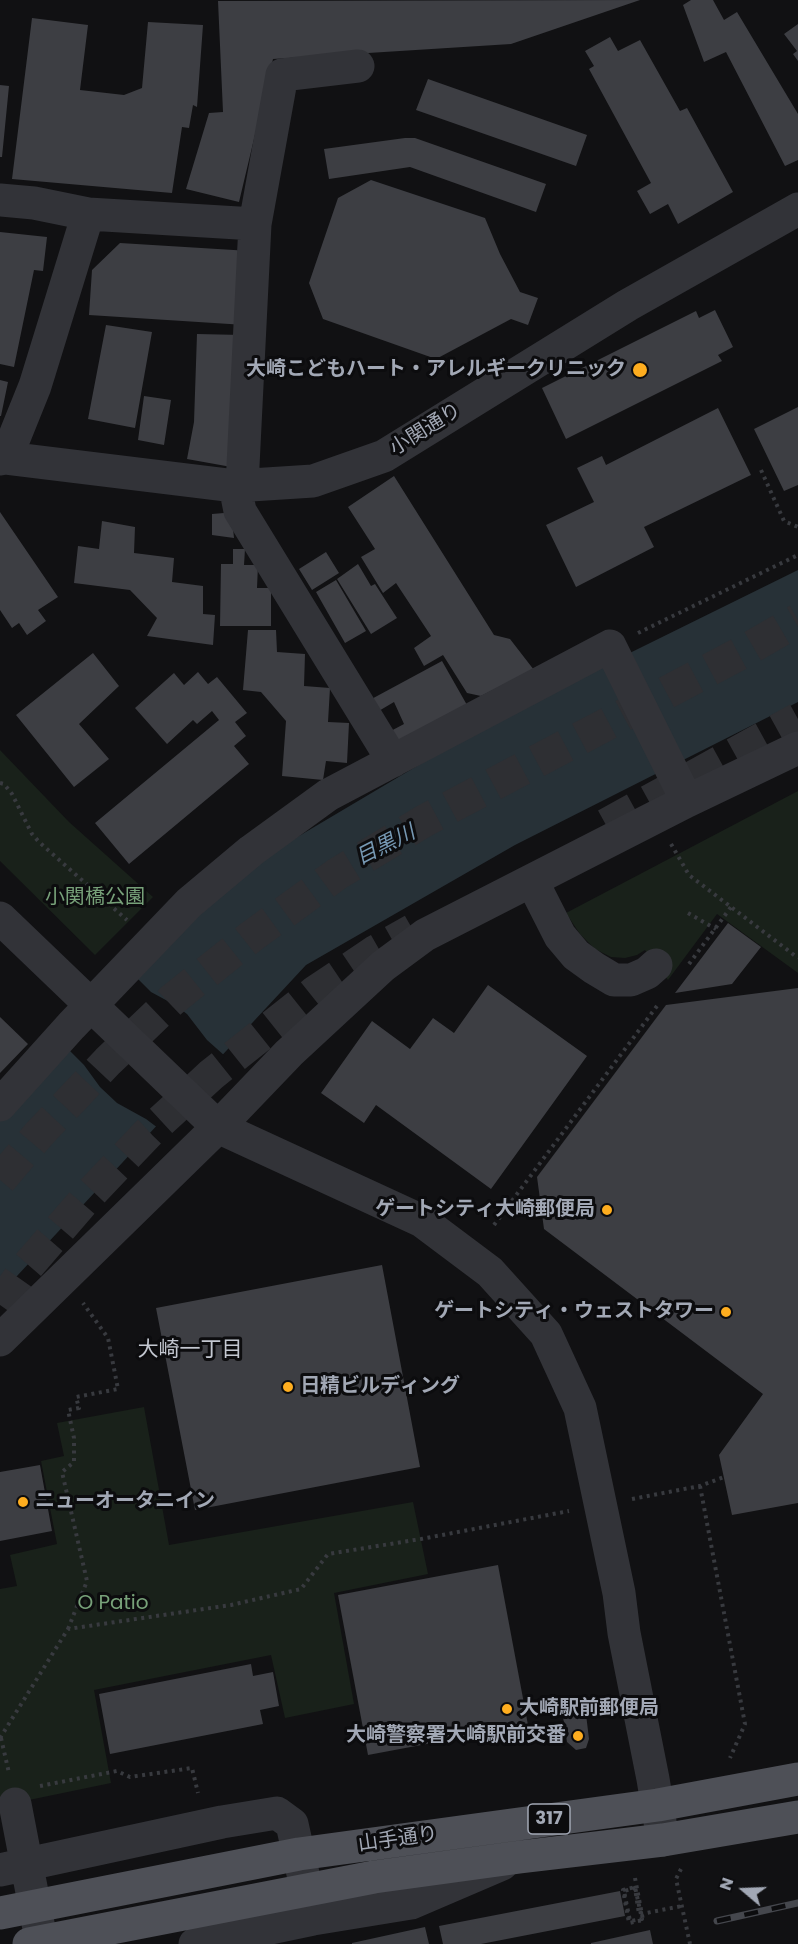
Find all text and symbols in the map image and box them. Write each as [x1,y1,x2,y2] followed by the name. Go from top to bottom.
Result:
[246,358,626,382] place label: 大崎こどもハート・アレルギークリニック
[631,361,649,379] marker: 大崎こどもハート・アレルギークリニック
[386,399,466,461] street label: 小関通り
[352,820,420,872] water label: 目黒川
[45,886,145,910] park label: 小関橋公園
[375,1198,595,1222] place label: ゲートシティ大崎郵便局
[600,1203,614,1217] marker: ゲートシティ大崎郵便局
[434,1300,714,1324] place label: ゲートシティ・ウェストタワー
[719,1305,733,1319] marker: ゲートシティ・ウェストタワー
[138,1338,242,1364] district label: 大崎一丁目
[300,1375,460,1399] place label: 日精ビルディング
[281,1380,295,1394] marker: 日精ビルディング
[35,1490,215,1514] place label: ニューオータニイン
[16,1495,30,1509] marker: ニューオータニイン
[77,1592,149,1616] park label: O Patio
[519,1697,659,1721] place label: 大崎駅前郵便局
[500,1702,514,1716] marker: 大崎駅前郵便局
[346,1724,566,1748] place label: 大崎警察署大崎駅前交番
[571,1729,585,1743] marker: 大崎警察署大崎駅前交番
[528,1804,570,1834] road number: 317
[357,1823,439,1857] street label: 山手通り
[714,1860,774,1920] north arrow
[714,1875,739,1893] text: N

